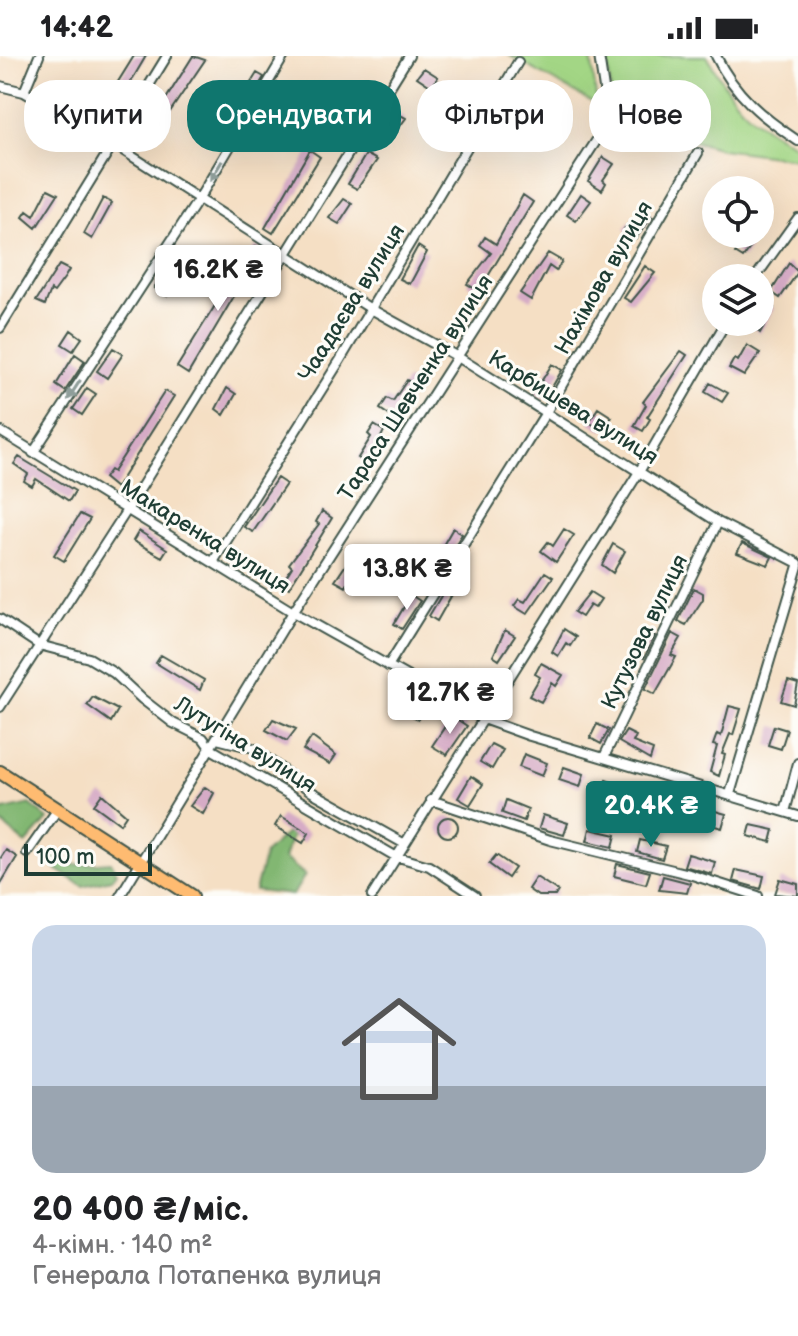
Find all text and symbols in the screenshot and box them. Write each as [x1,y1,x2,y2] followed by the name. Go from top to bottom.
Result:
[40,10,113,46] text: 14:42
[24,80,171,152] chip: Купити
[187,80,401,152] chip: Орендувати
[417,80,573,152] chip: Фільтри
[589,80,711,152] chip: Нове
[209,160,223,182] one-way arrow
[702,176,774,336] map controls
[702,176,774,248] button: locate
[549,196,659,360] street label: Нахімова вулиця
[293,219,411,387] street label: Чаадаєва вулиця
[144,245,292,313] pin: 16.2K ₴
[173,255,263,286] text: 16.2K ₴
[702,264,774,336] button: layers
[333,270,499,506] street label: Тараса Шевченка вулиця
[483,345,663,471] street label: Карбишева вулиця
[67,379,82,400] one-way arrow
[115,474,295,600] street label: Макаренка вулиця
[333,544,481,612] pin: 13.8K ₴
[596,550,694,714] street label: Кутузова вулиця
[362,554,452,585] text: 13.8K ₴
[376,668,524,736] pin: 12.7K ₴
[406,678,494,709] text: 12.7K ₴
[169,690,321,799] street label: Лутугіна вулиця
[577,781,725,849] pin: 20.4K ₴
[604,791,698,822] text: 20.4K ₴
[24,840,152,876] scale bar
[36,844,95,871] text: 100 m
[327,977,471,1121] icon: home
[32,1189,249,1230] text: 20 400 ₴/міс.
[32,1230,212,1261] text: 4-кімн. · 140 m²
[32,1261,381,1292] text: Генерала Потапенка вулиця

